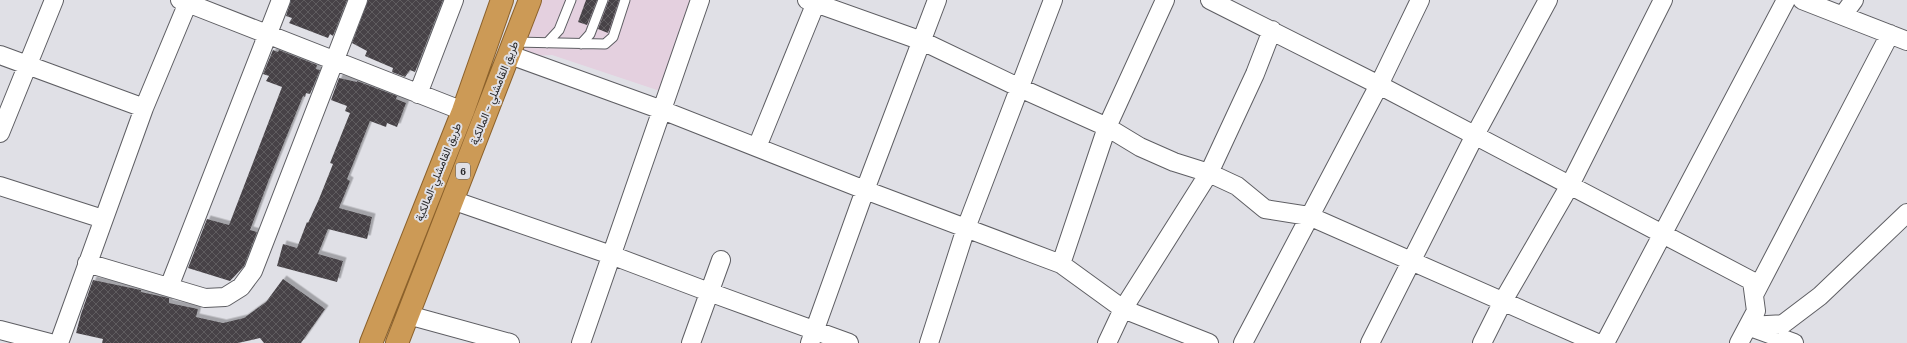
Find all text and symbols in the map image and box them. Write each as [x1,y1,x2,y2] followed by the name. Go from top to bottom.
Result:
[467,39,524,148] street label: طريق القامشلي - المالكية
[412,121,467,224] street label: طريق القامشلي-المالكية
[456,163,470,179] road number: 6

